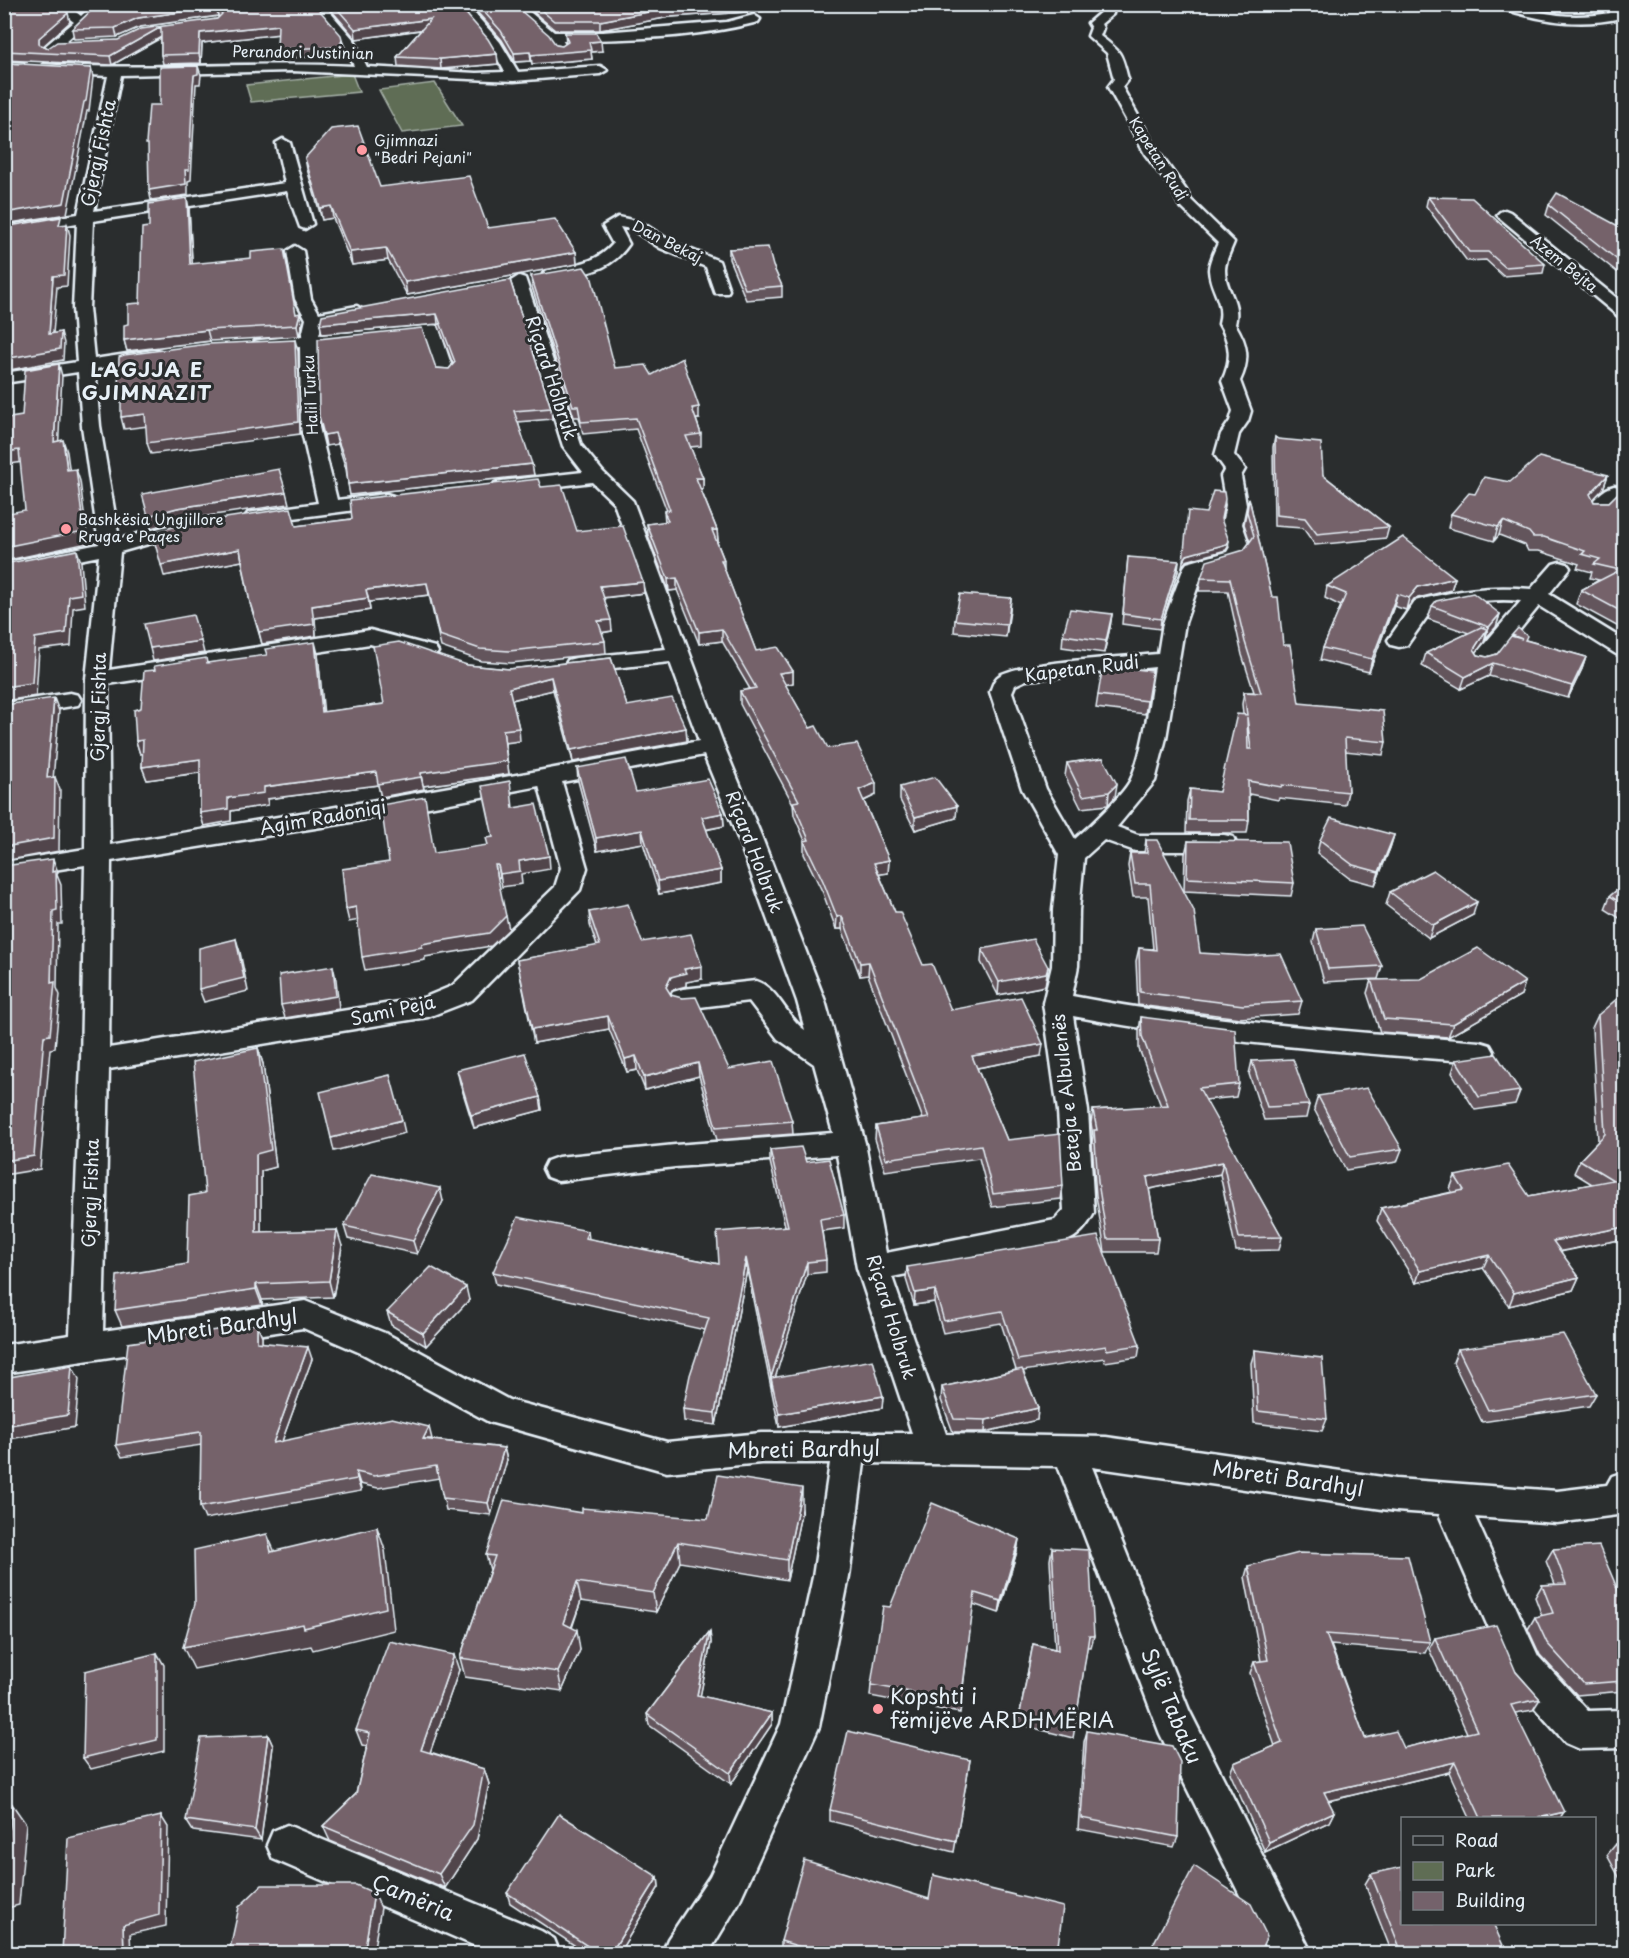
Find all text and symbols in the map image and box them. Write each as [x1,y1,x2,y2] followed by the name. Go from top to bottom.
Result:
[232,39,374,64] street label: Perandori Justinian
[73,96,122,209] street label: Gjergj Fishta
[1124,112,1194,205] street label: Kapetan Rudi
[374,128,472,168] place label: Gjimnazi "Bedri Pejani"
[355,143,369,157] marker: Gjimnazi "Bedri Pejani"
[629,213,706,268] street label: Dan Bekaj
[1526,228,1604,298] street label: Azem Bejta
[520,312,585,443] street label: Riçard Holbruk
[81,354,213,407] district label: LAGJJA E GJIMNAZIT
[296,355,323,436] street label: Halil Turku
[78,507,224,547] place label: Bashkësia Ungjillore Rruga e Paqes
[59,522,73,536] marker: Bashkësia Ungjillore Rruga e Paqes
[1023,647,1140,688] street label: Kapetan Rudi
[83,652,112,762] street label: Gjergj Fishta
[720,786,791,917] street label: Riçard Holbruk
[257,792,388,841] street label: Agim Radoniqi
[348,987,438,1032] street label: Sami Peja
[1044,1013,1087,1174] street label: Beteja e Albulenës
[74,1137,105,1248] street label: Gjergj Fishta
[861,1251,924,1382] street label: Riçard Holbruk
[144,1299,299,1351] street label: Mbreti Bardhyl
[727,1431,880,1465] street label: Mbreti Bardhyl
[1211,1451,1366,1503] street label: Mbreti Bardhyl
[1134,1642,1212,1768] street label: Sylë Tabaku
[890,1679,1114,1735] place label: Kopshti i fëmijëve ARDHMËRIA
[871,1702,885,1716] marker: Kopshti i fëmijëve ARDHMËRIA
[1401,1817,1596,1925] legend
[1455,1826,1499,1853] text: Road
[1455,1856,1495,1883] text: Park
[368,1864,461,1928] street label: Çamëria
[1455,1886,1525,1913] text: Building

